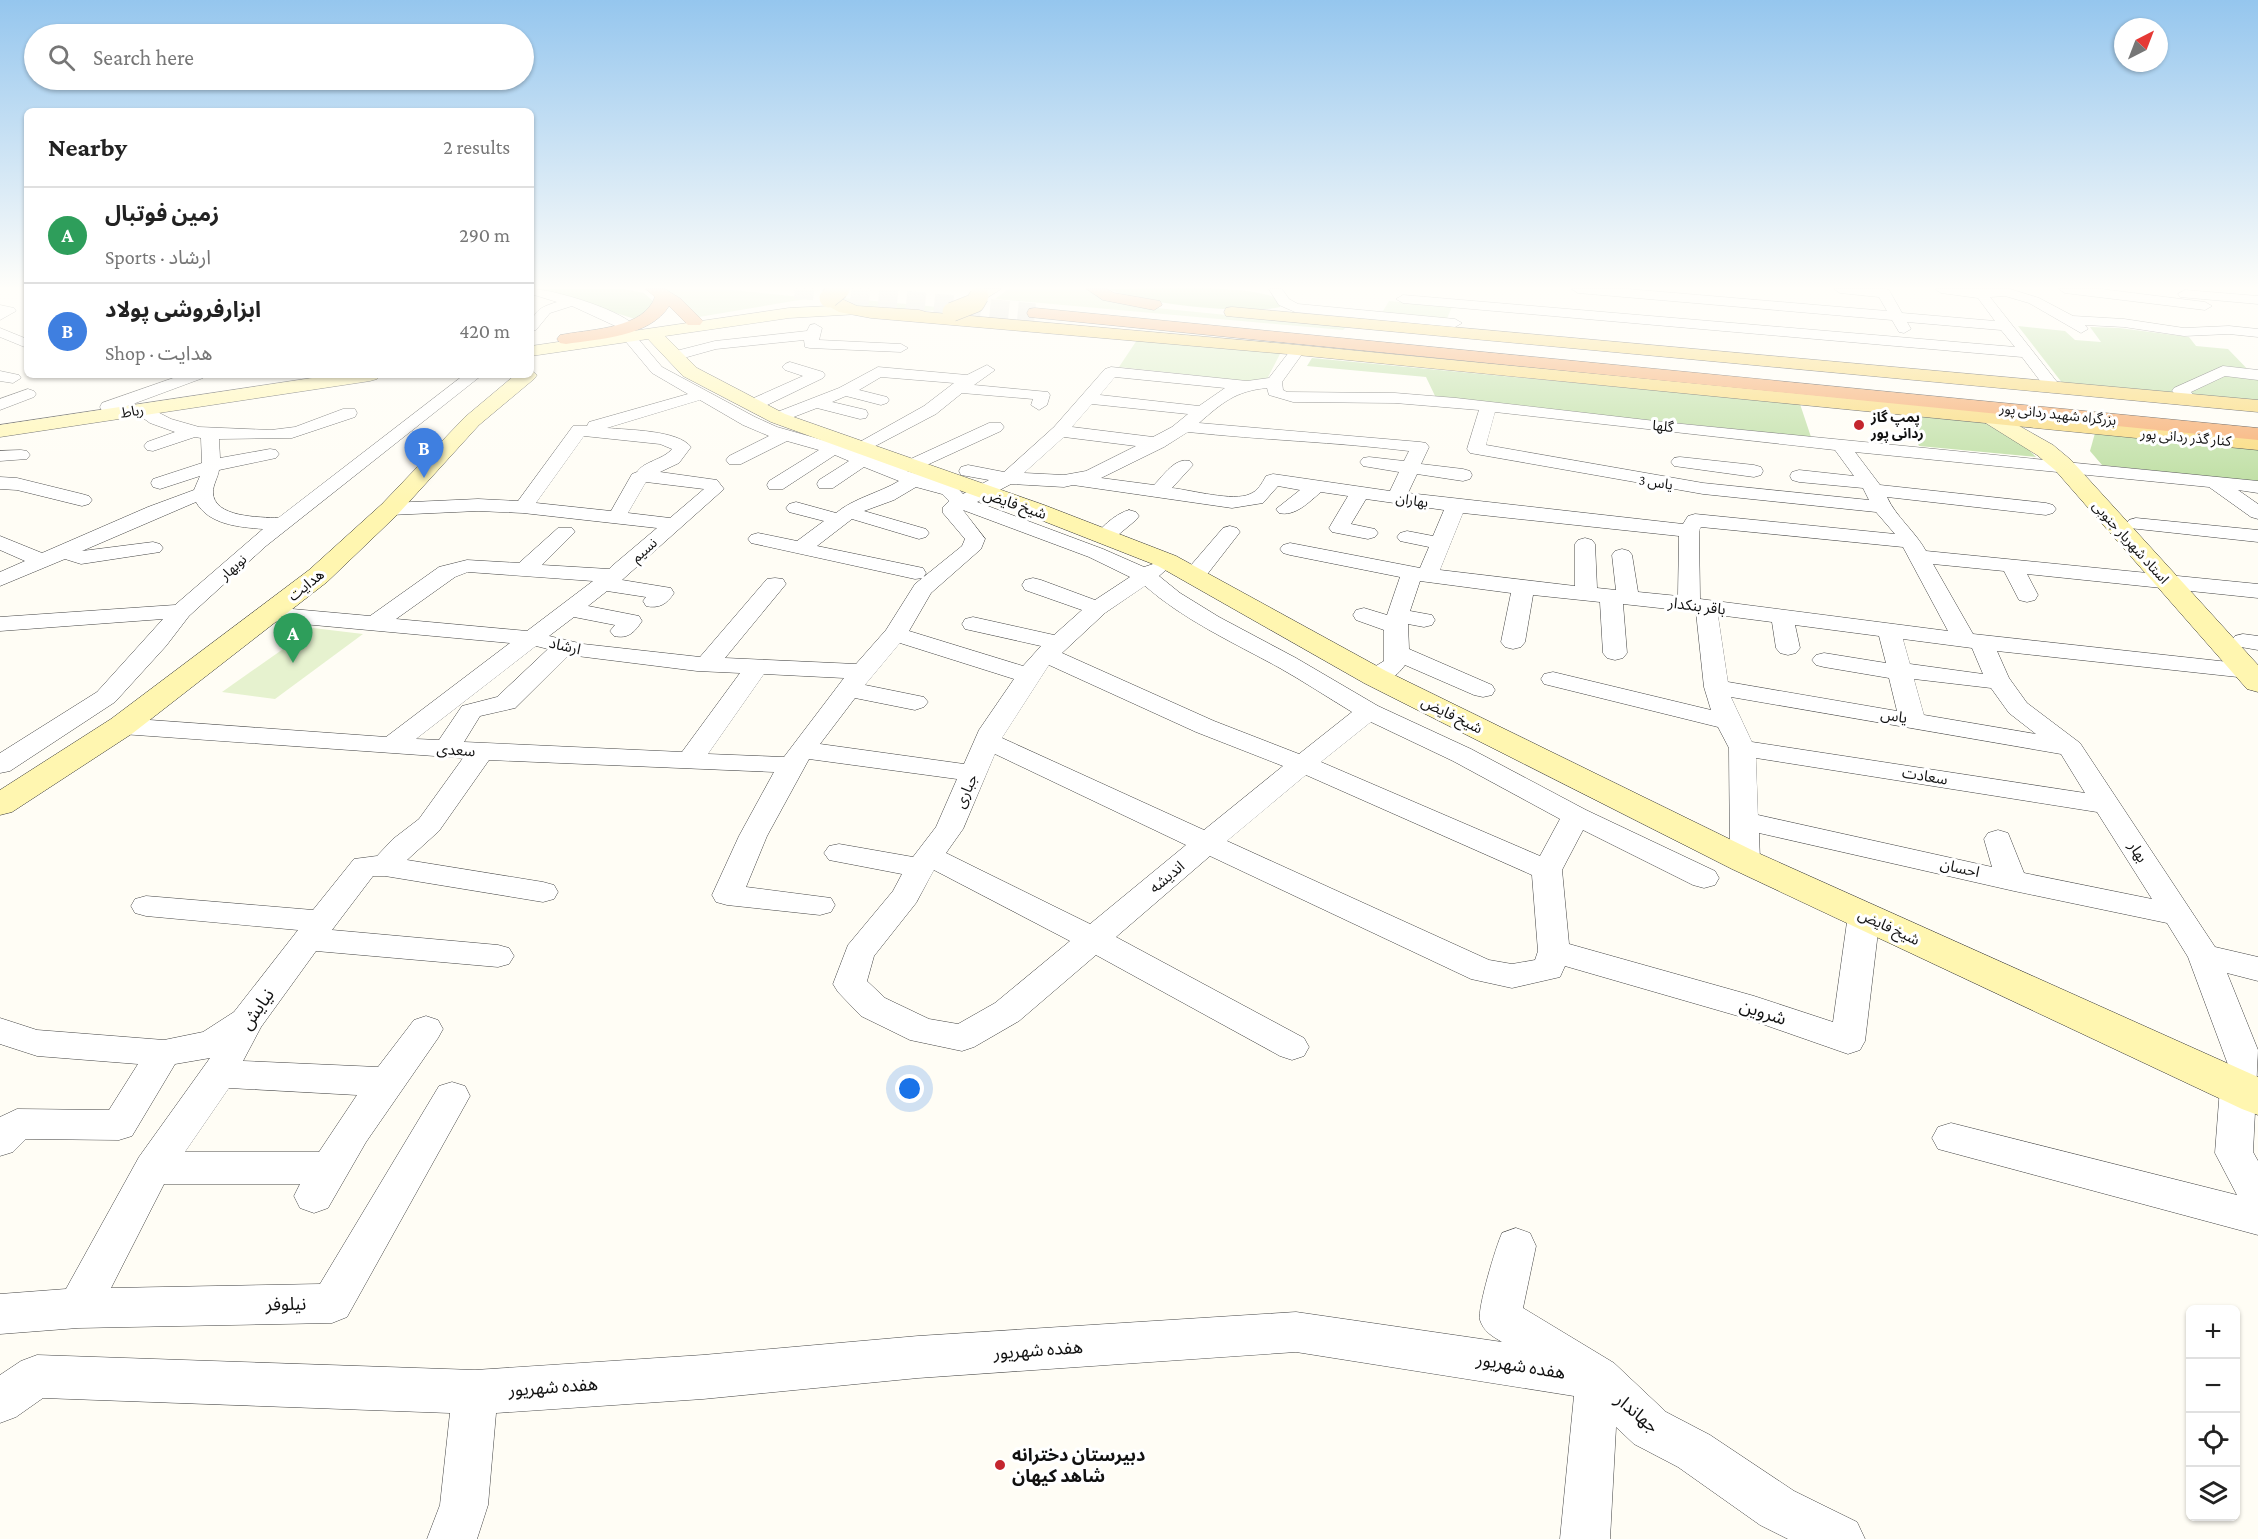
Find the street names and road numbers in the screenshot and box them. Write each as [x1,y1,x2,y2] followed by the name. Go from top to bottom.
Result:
[1998,400,2117,430] street label: بزرگراه شهید ردانی پور
[119,401,145,422] street label: رباط
[1652,417,1675,436] street label: گلها
[2139,425,2232,451] street label: کنار گذر ردانی پور
[1638,471,1674,494] street label: یاس 3
[980,486,1049,526] street label: شیخ فایض
[1395,490,1430,511] street label: بهاران
[2089,497,2172,587] street label: استاد شهریار جنوبی
[628,534,662,568] street label: نسیم
[216,551,251,585] street label: نوبهار
[285,566,327,604] street label: هدایت
[1666,594,1727,618] street label: باقر بنکدار
[547,635,582,658] street label: ارشاد
[1417,693,1485,740] street label: شیخ فایض
[1879,706,1909,727] street label: یاس
[436,741,476,760] street label: سعدی
[1901,765,1949,788] street label: سعادت
[952,772,981,811] street label: جباری
[2124,838,2150,866] street label: بهار
[1939,856,1981,881] street label: احسان
[1146,858,1188,896] street label: اندیشه
[1854,906,1922,952] street label: شیخ فایض
[236,985,279,1034] street label: نیایش
[1737,995,1789,1030] street label: شروین
[265,1294,307,1315] street label: نیلوفر
[992,1337,1084,1364] street label: هفده شهریور
[1474,1349,1567,1384] street label: هفده شهریور
[507,1374,599,1401] street label: هفده شهریور
[1610,1389,1663,1438] street label: جهاندار

